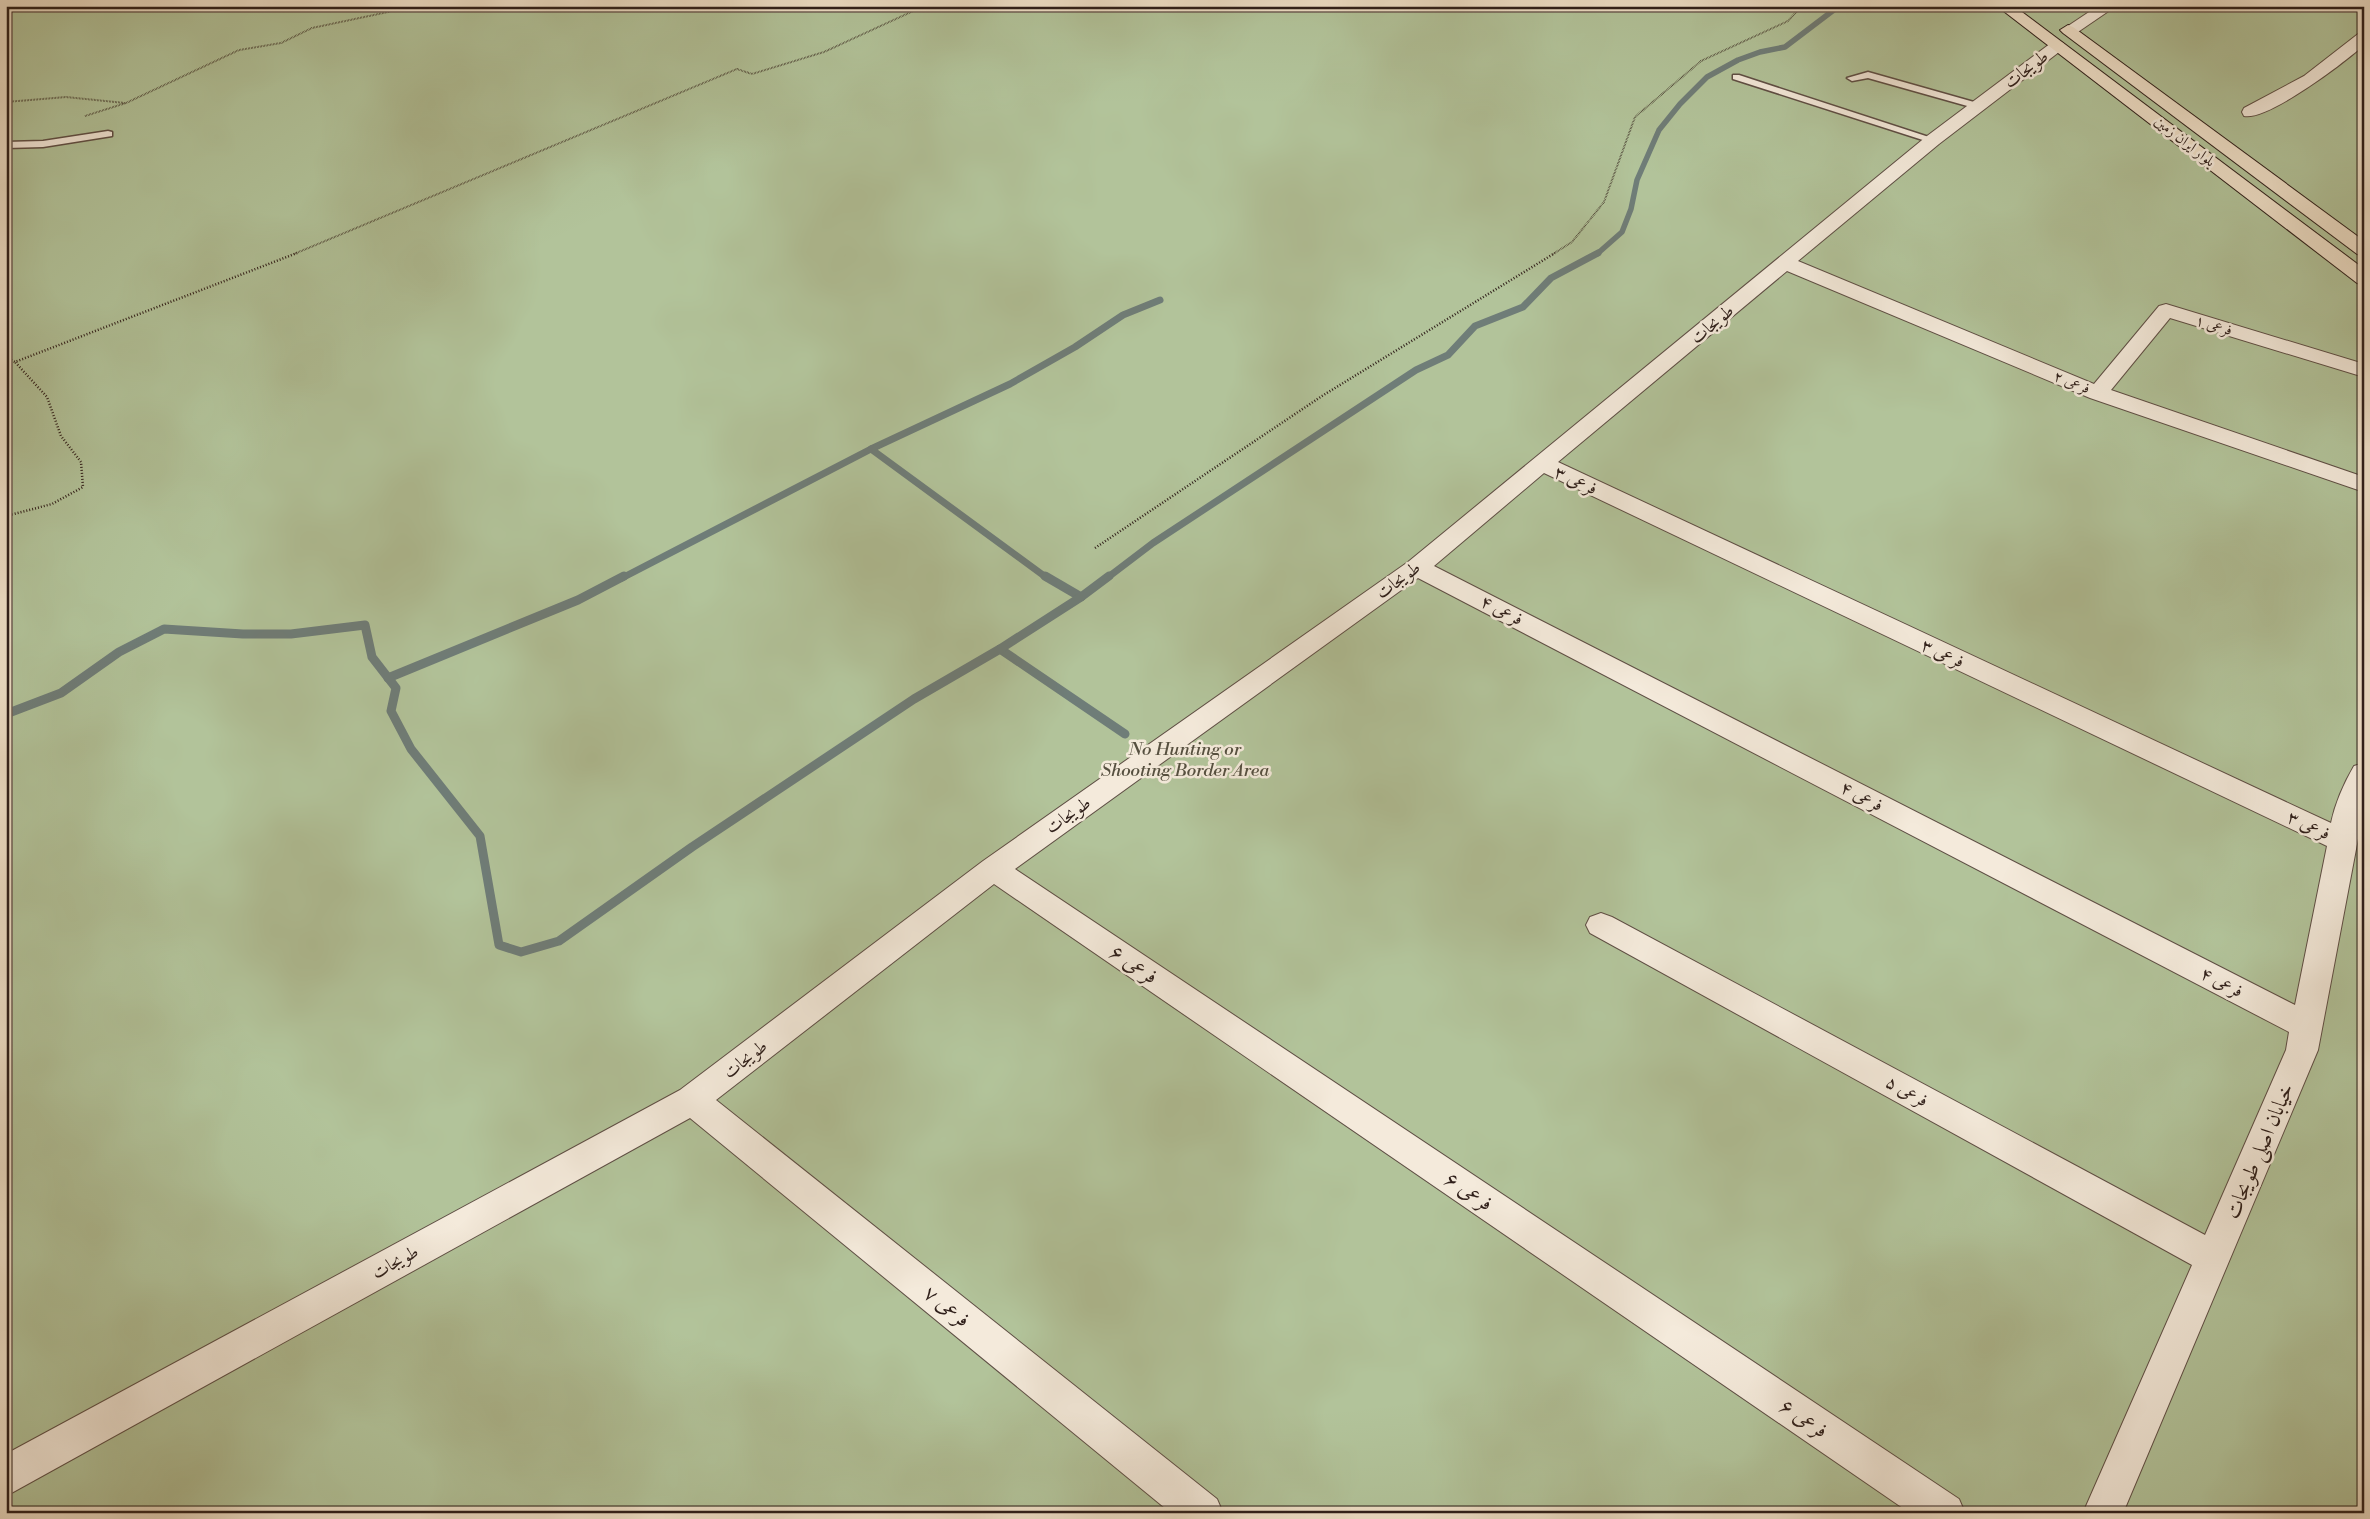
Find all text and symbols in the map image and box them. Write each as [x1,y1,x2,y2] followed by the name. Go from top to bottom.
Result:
[1999,45,2053,94] street label: طویجات
[2150,112,2219,171] street label: بلوار ایران زمین
[1686,299,1739,349] street label: طویجات
[2193,311,2235,340] street label: فرعی ۱
[2051,367,2093,398] street label: فرعی ۲
[1551,461,1601,500] street label: فرعی ۳
[1371,556,1425,604] street label: طویجات
[1476,590,1527,631] street label: فرعی ۴
[1918,634,1968,673] street label: فرعی ۳
[1101,738,1270,782] park label: No Hunting or Shooting Border Area
[1836,776,1887,817] street label: فرعی ۴
[1041,792,1095,839] street label: طویجات
[2284,806,2334,845] street label: فرعی ۳
[1104,939,1162,990] street label: فرعی ۶
[2196,962,2247,1003] street label: فرعی ۴
[718,1035,772,1084] street label: طویجات
[1881,1070,1932,1112] street label: فرعی ۵
[2220,1080,2302,1224] street label: خیابان اصلی طویجات
[1439,1166,1497,1217] street label: فرعی ۶
[368,1240,423,1285] street label: طویجات
[918,1280,975,1333] street label: فرعی ۷
[1774,1393,1832,1444] street label: فرعی ۶

